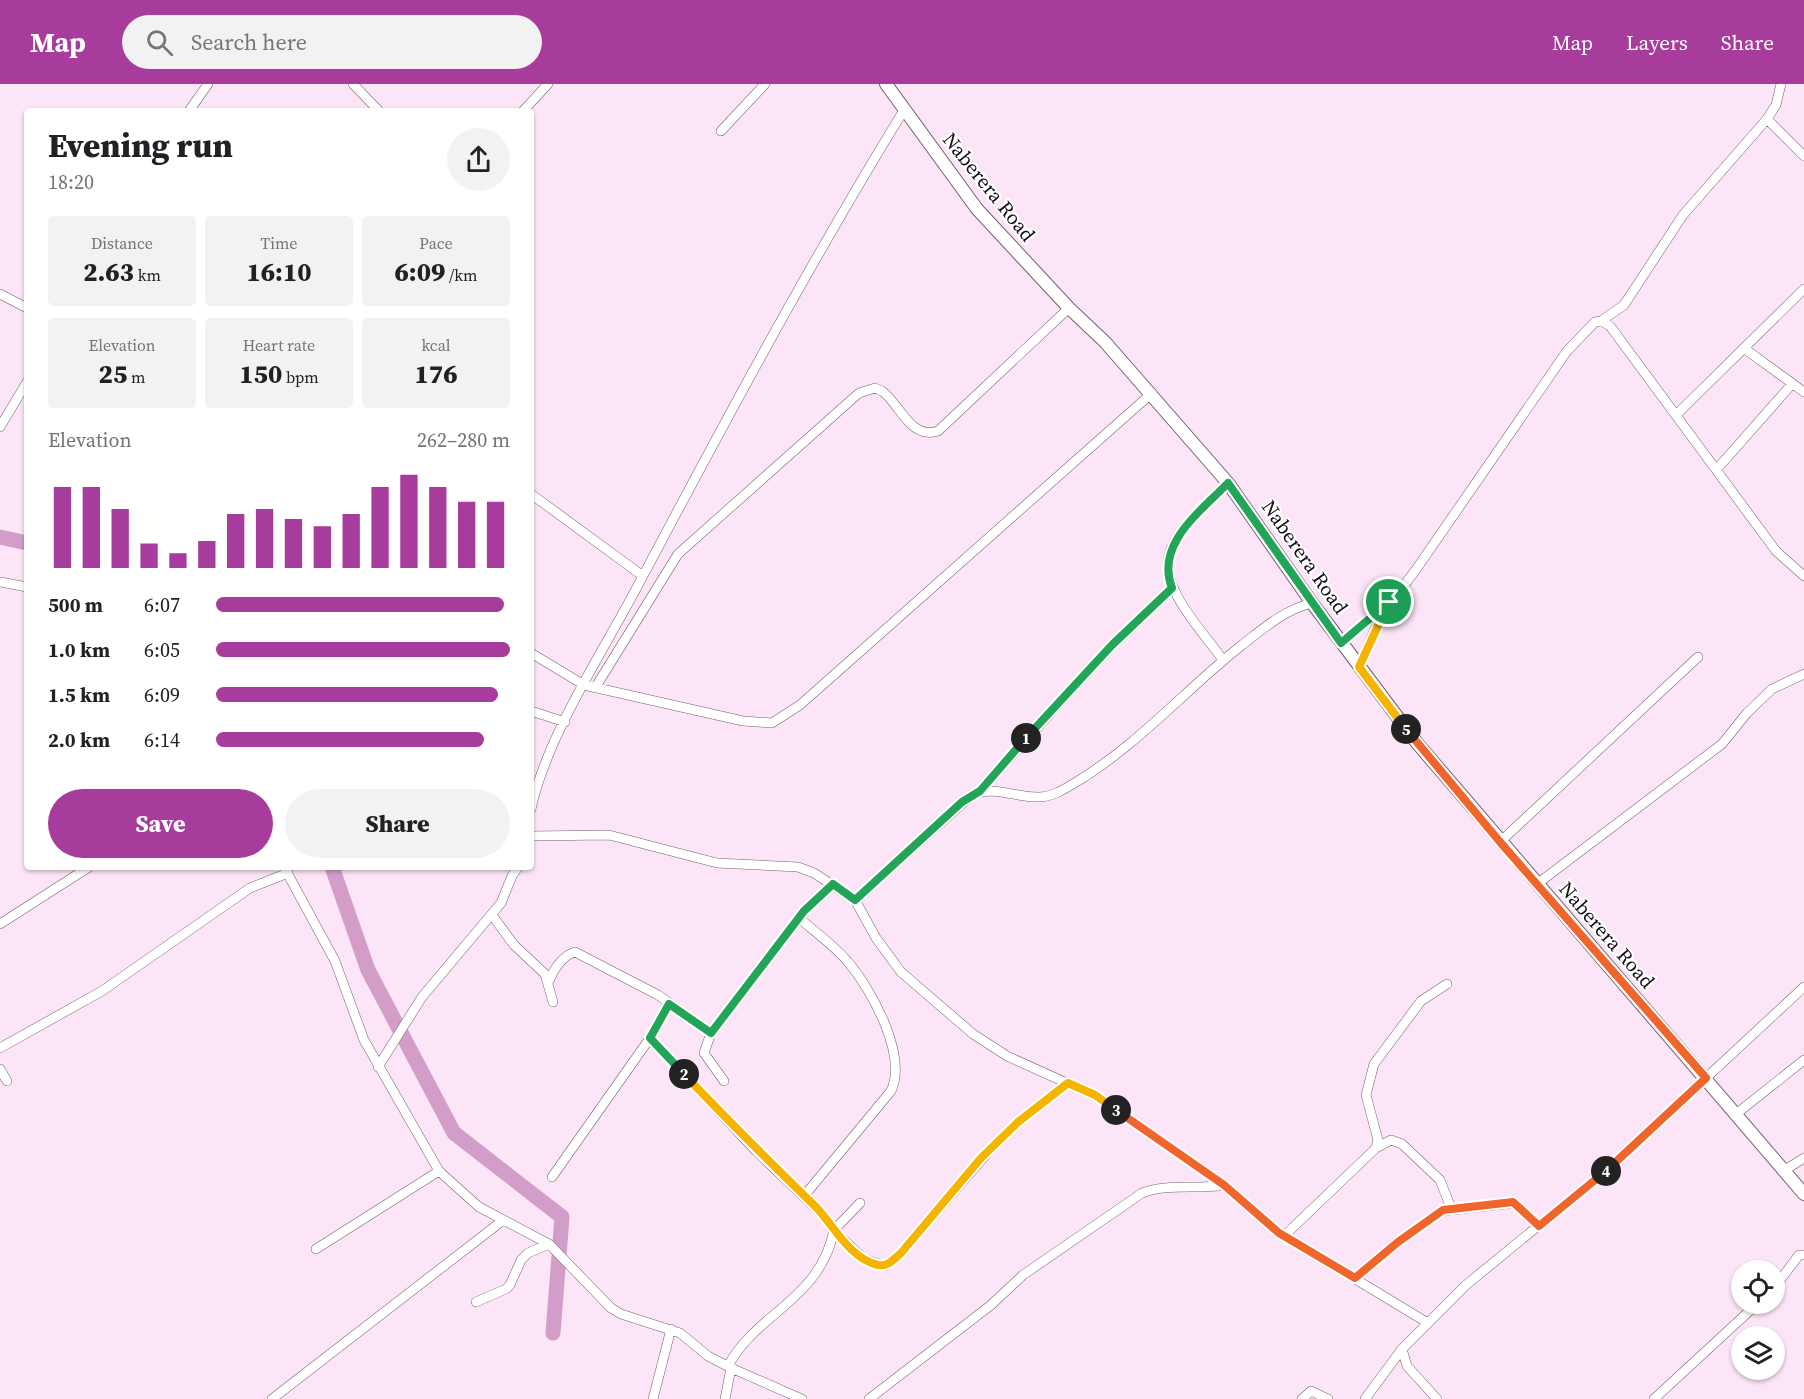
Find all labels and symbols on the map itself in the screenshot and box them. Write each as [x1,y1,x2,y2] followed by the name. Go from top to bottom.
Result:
[936,126,1042,248] street label: Naberera Road
[1255,494,1355,620] street label: Naberera Road
[1363,576,1414,627] pin
[1391,714,1421,744] pin: 5
[1011,723,1041,753] pin: 1
[1553,876,1662,995] street label: Naberera Road
[669,1059,699,1089] pin: 2
[1101,1095,1131,1125] pin: 3
[1591,1156,1621,1186] pin: 4

